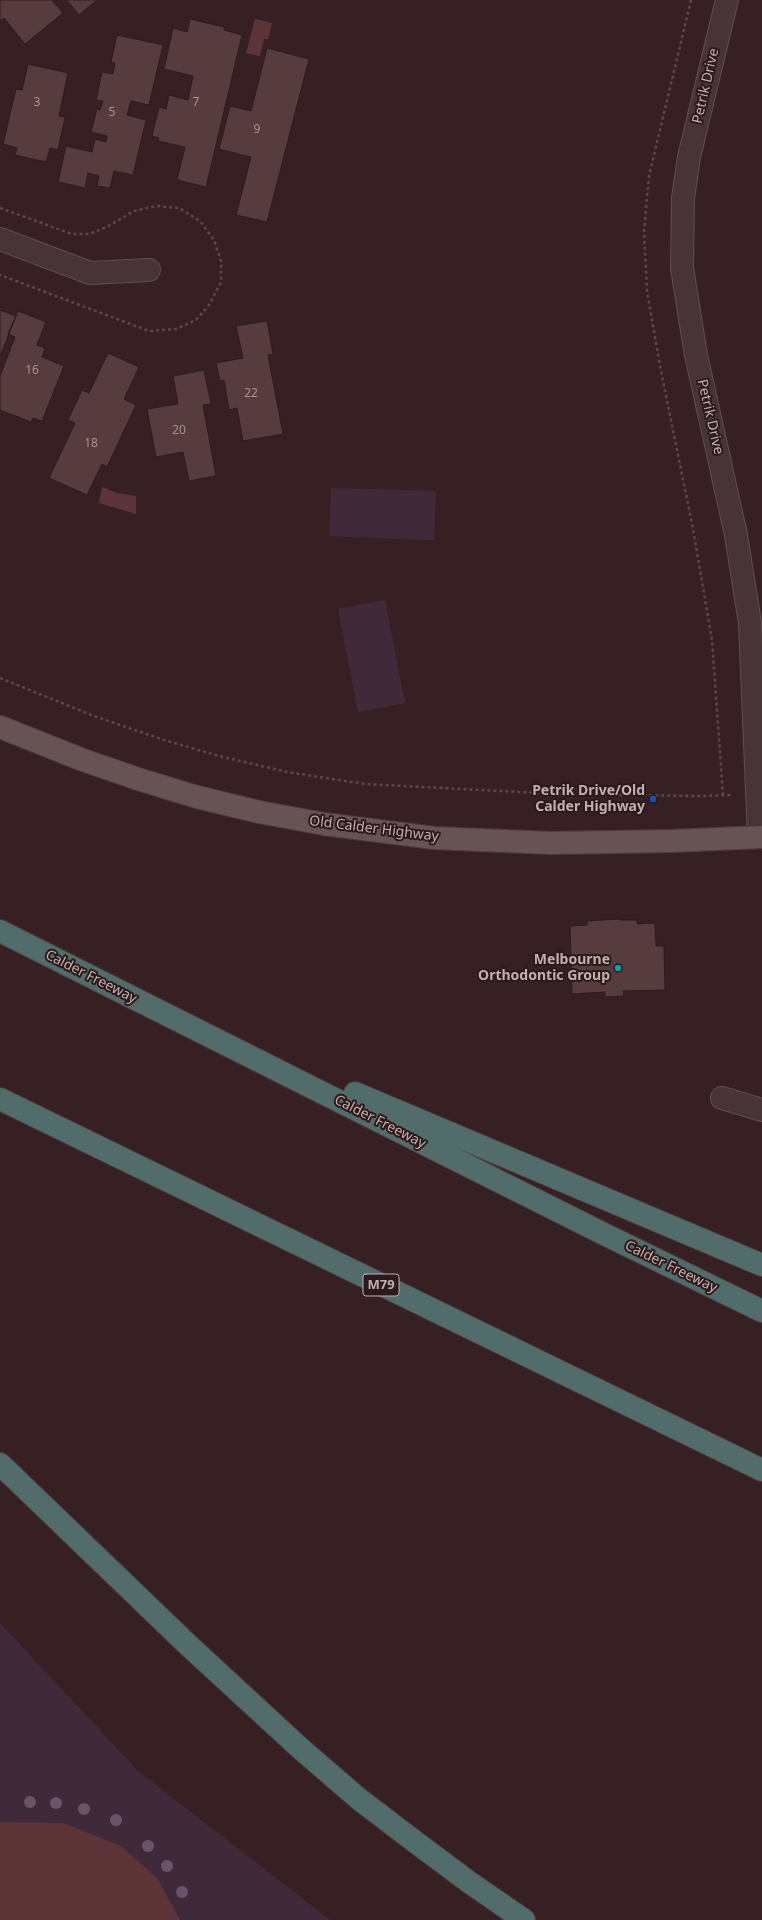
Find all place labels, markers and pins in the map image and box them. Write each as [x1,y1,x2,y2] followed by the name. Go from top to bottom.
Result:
[532,783,645,816] place label: Petrik Drive/Old Calder Highway
[648,794,658,804] marker: Petrik Drive/Old Calder Highway
[478,952,610,984] place label: Melbourne Orthodontic Group
[613,963,623,973] marker: Melbourne Orthodontic Group

